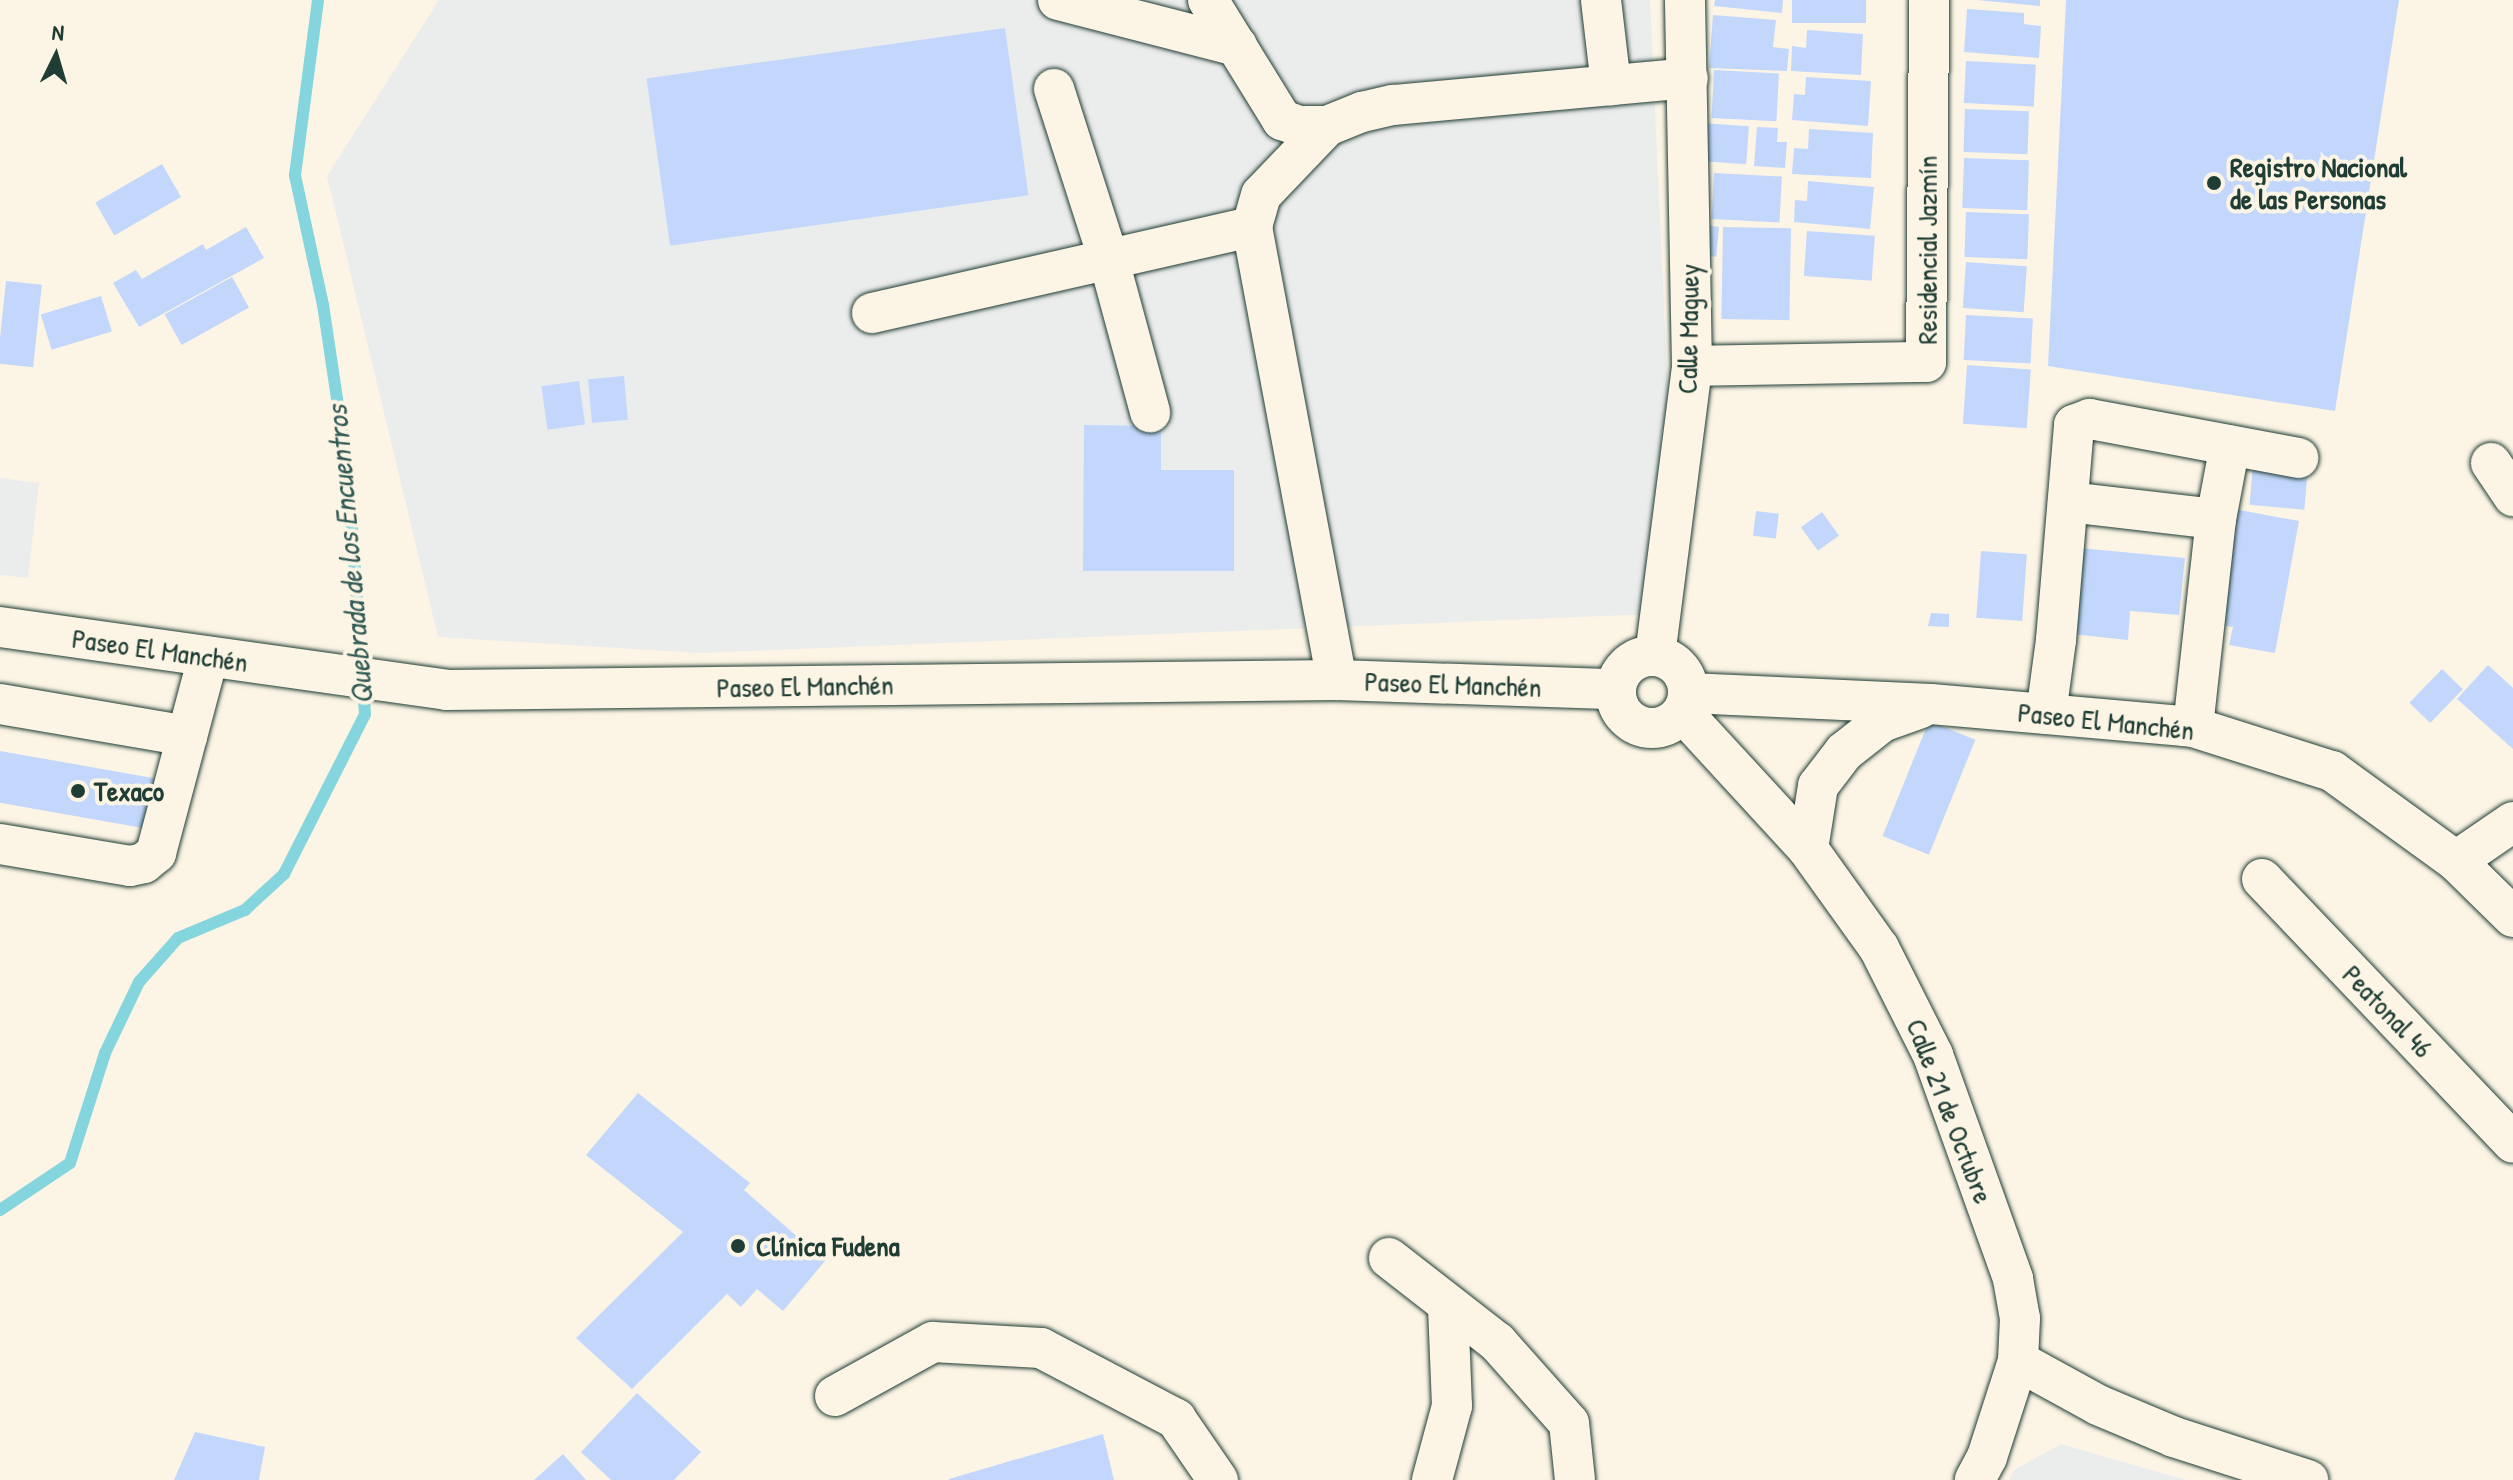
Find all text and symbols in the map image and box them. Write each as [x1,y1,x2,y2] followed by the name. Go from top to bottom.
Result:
[16,16,96,96] north arrow
[51,17,65,48] text: N
[2230,150,2407,216] place label: Registro Nacional de las Personas
[1910,156,1944,344] street label: Residencial Jazmín
[2205,174,2223,192] marker: Registro Nacional de las Personas
[1670,264,1706,394] street label: Calle Maguey
[318,404,380,706] water label: Quebrada de los Encuentros
[70,621,250,679] street label: Paseo El Manchén
[1364,664,1542,704] street label: Paseo El Manchén
[716,668,894,704] street label: Paseo El Manchén
[2016,695,2196,747] street label: Paseo El Manchén
[94,774,164,808] place label: Texaco
[69,782,87,800] marker: Texaco
[2336,958,2440,1064] street label: Peatonal 46
[1899,1014,2001,1208] street label: Calle 21 de Octubre
[756,1229,900,1263] place label: Clínica Fudena
[727,1235,749,1257] marker: Clínica Fudena

